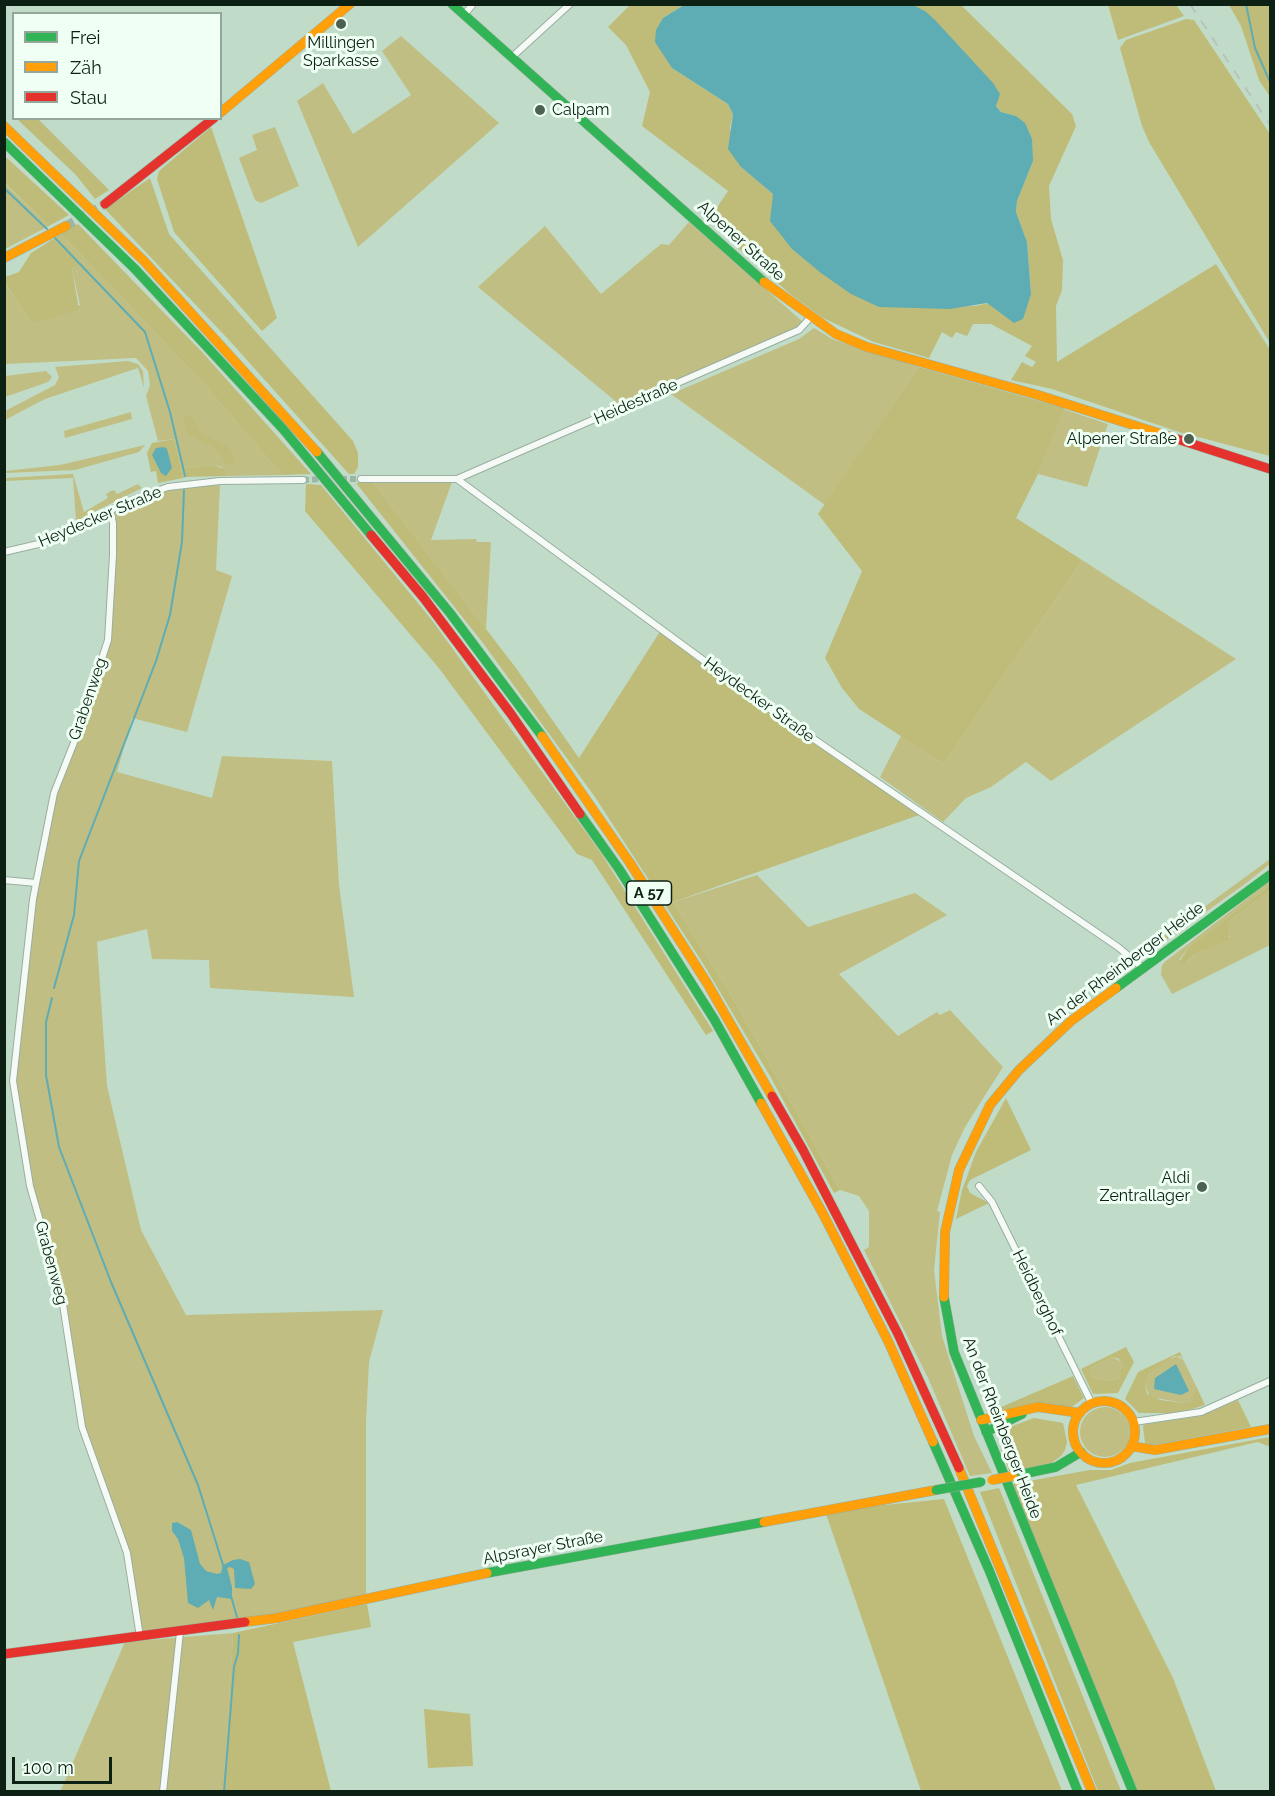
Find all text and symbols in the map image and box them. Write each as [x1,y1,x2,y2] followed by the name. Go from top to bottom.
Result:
[12,12,222,120] legend
[334,17,348,31] marker: Millingen Sparkasse
[70,27,100,48] text: Frei
[303,33,379,71] place label: Millingen Sparkasse
[70,57,102,78] text: Zäh
[70,87,107,108] text: Stau
[552,100,609,120] place label: Calpam
[533,103,547,117] marker: Calpam
[694,197,788,285] street label: Alpener Straße
[591,375,681,429] street label: Heidestraße
[1067,429,1177,449] place label: Alpener Straße
[1182,432,1196,446] marker: Alpener Straße
[36,482,164,552] street label: Heydecker Straße
[700,653,818,747] street label: Heydecker Straße
[65,655,111,743] street label: Grabenweg
[626,881,672,905] road number: A 57
[1042,898,1208,1030] street label: An der Rheinberger Heide
[1100,1168,1190,1206] place label: Aldi Zentrallager
[1195,1180,1209,1194] marker: Aldi Zentrallager
[31,1219,71,1307] street label: Grabenweg
[1008,1247,1066,1339] street label: Heidberghof
[959,1335,1045,1521] street label: An der Rheinberger Heide
[481,1527,605,1569] street label: Alpsrayer Straße
[15,1745,116,1783] scale bar
[23,1757,74,1778] text: 100 m

